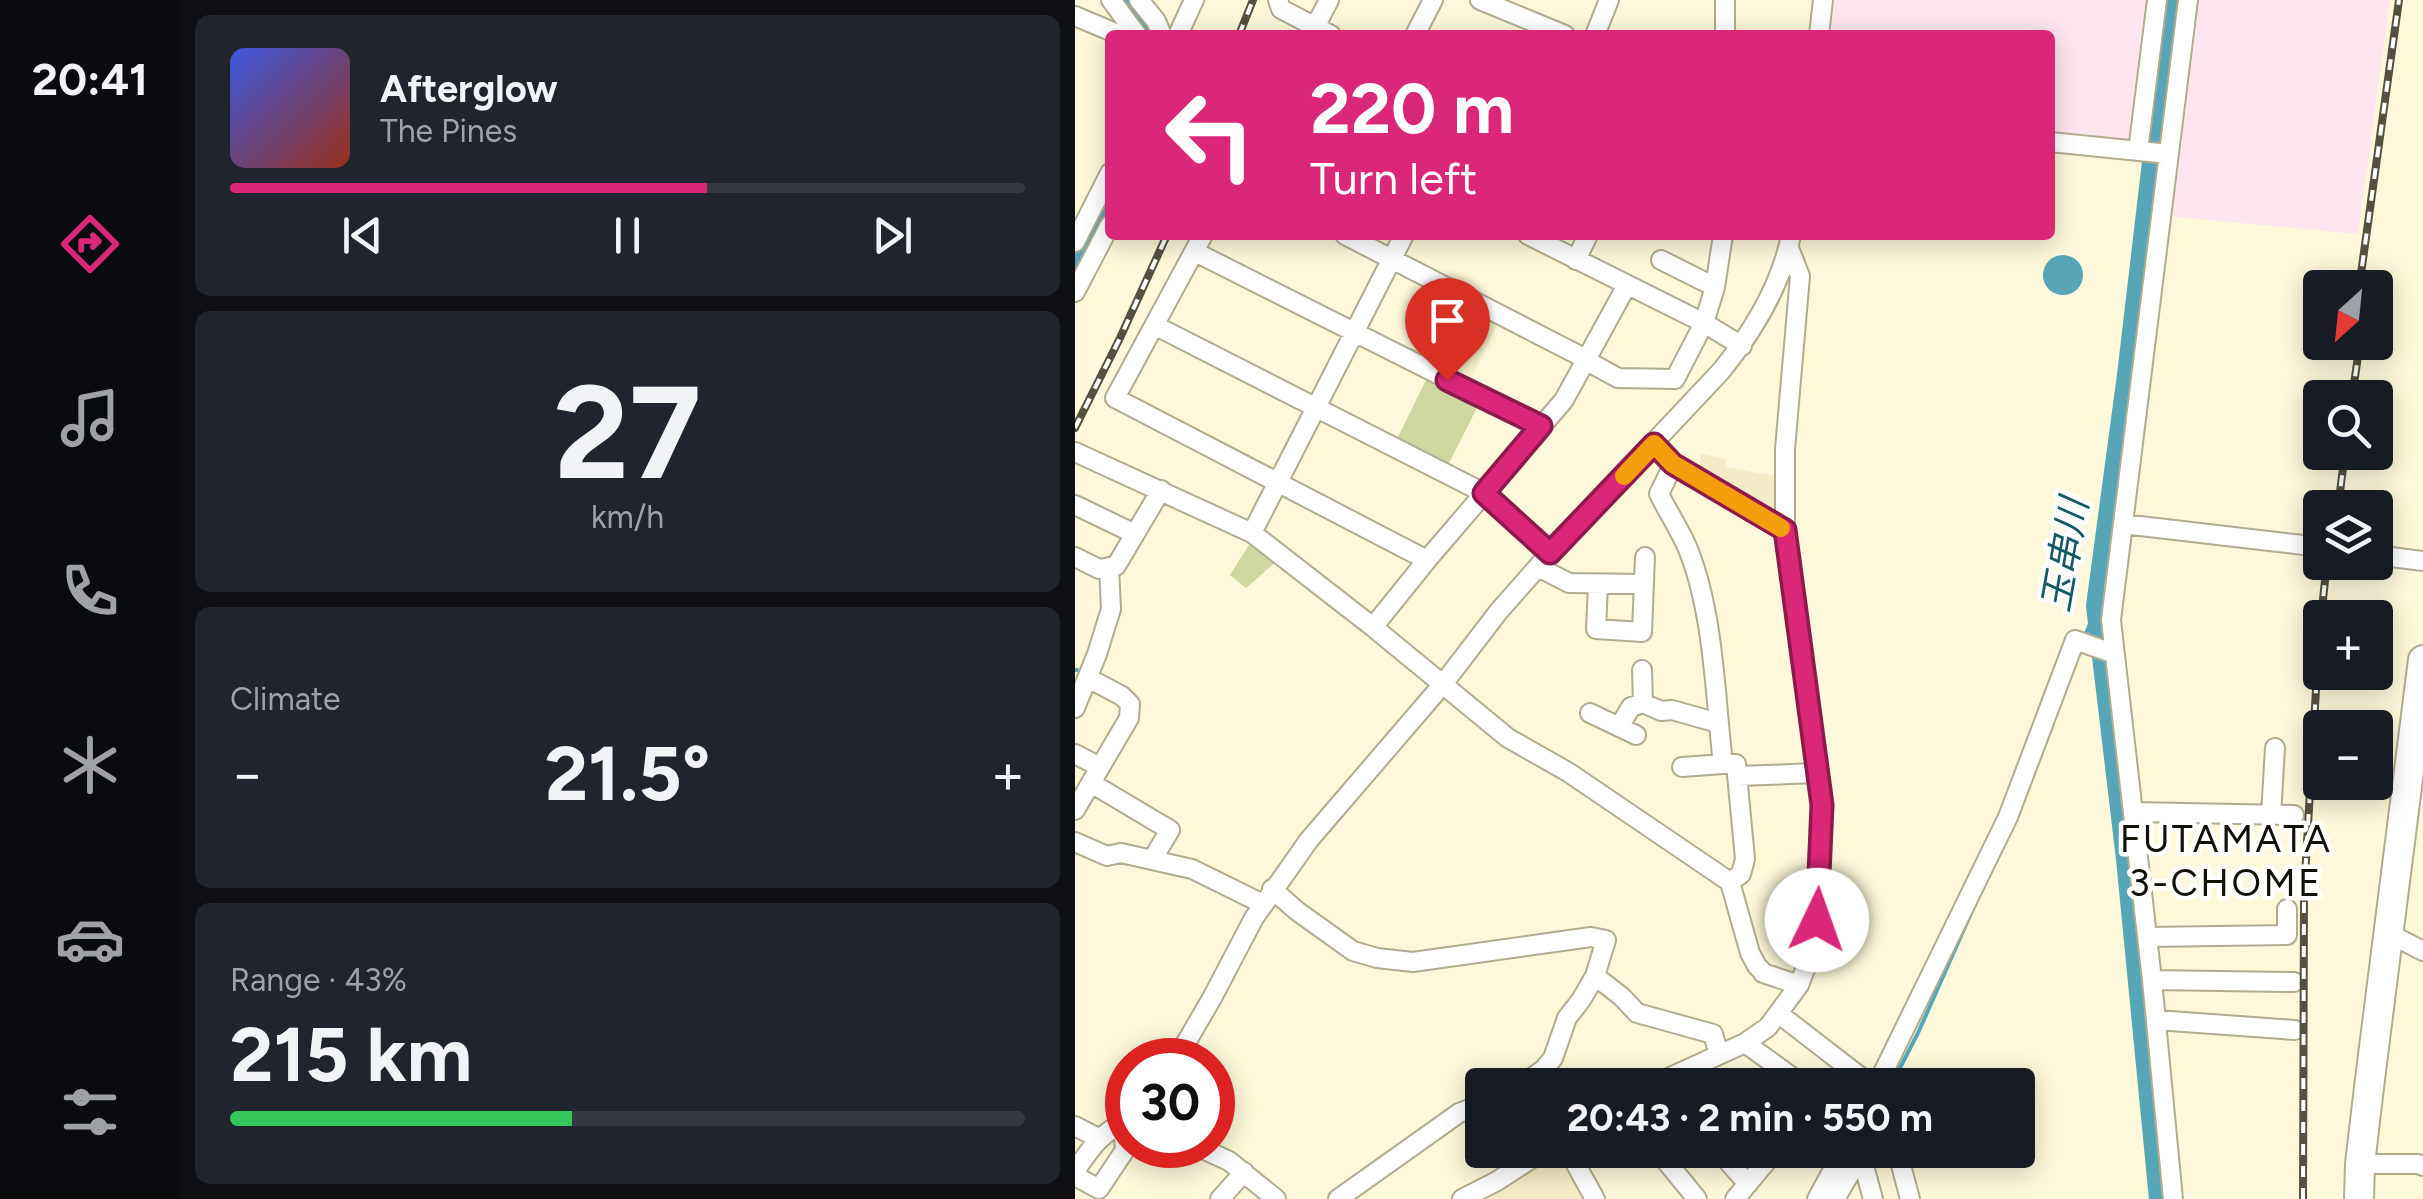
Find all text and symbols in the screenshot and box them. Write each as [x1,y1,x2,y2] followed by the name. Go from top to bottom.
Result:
[32,52,148,106] text: 20:41
[380,66,558,112] text: Afterglow
[1310,66,1514,151] text: 220 m
[1145,70,1275,200] icon: left
[380,112,517,150] text: The Pines
[1310,151,1477,205] text: Turn left
[335,208,390,263] icon: previous
[600,208,655,263] icon: pause
[865,208,920,263] icon: next
[55,209,125,279] icon: directions
[2303,270,2393,360] north arrow
[2303,270,2393,800] map controls
[1405,278,1490,381] pin
[1420,293,1475,348] icon: arrive
[554,355,701,511] text: 27
[2303,380,2393,470] button: search
[55,383,125,453] icon: music
[2303,490,2393,580] button: layers
[2032,491,2098,615] water label: 玉串川
[591,498,664,536] text: km/h
[55,556,125,626] icon: phone
[2303,600,2393,690] button: +
[230,680,341,718] text: Climate
[2303,710,2393,800] button: −
[545,729,710,819] text: 21.5°
[55,730,125,800] icon: climate
[230,741,264,807] text: −
[991,741,1025,807] text: +
[2120,816,2332,906] district label: FUTAMATA 3-CHOME
[1765,868,1869,972] position arrow
[55,904,125,974] icon: car
[230,961,407,999] text: Range · 43%
[230,1010,472,1100] text: 215 km
[1105,1038,1235,1168] speed limit sign: 30
[55,1077,125,1147] icon: filters
[1567,1095,1933,1141] text: 20:43 · 2 min · 550 m

